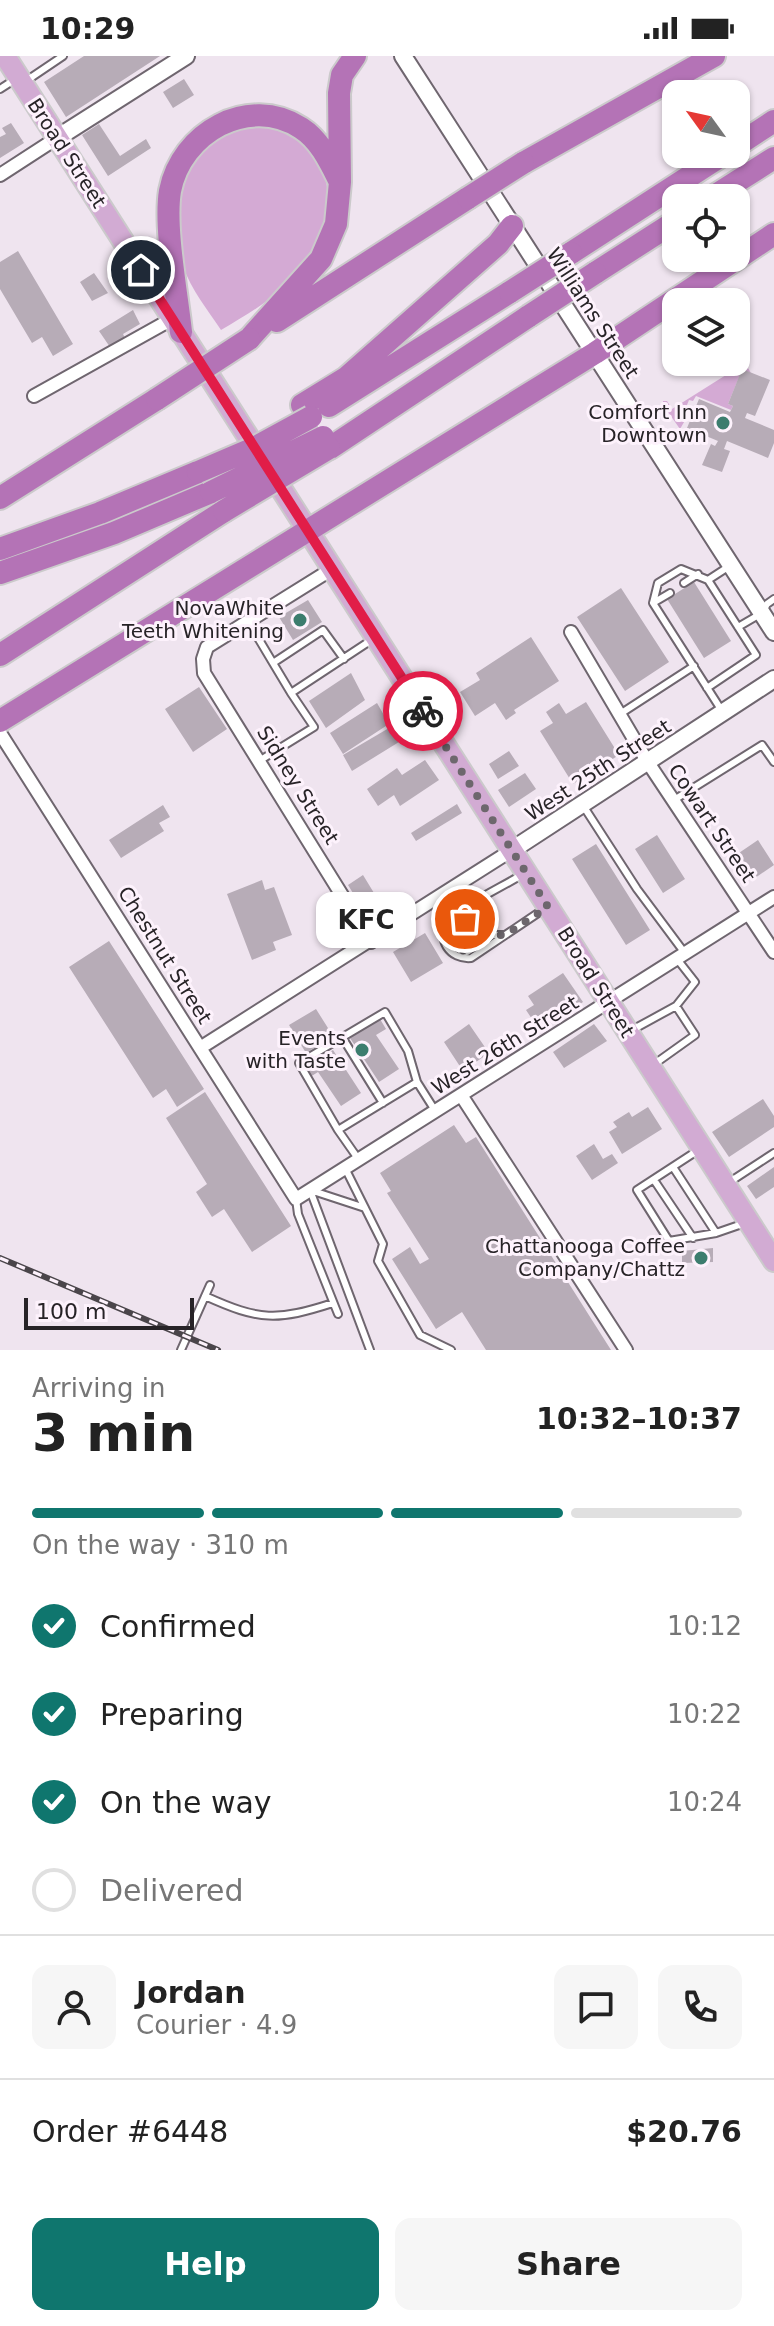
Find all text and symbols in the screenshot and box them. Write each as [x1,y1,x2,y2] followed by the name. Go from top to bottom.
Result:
[40,11,136,46] text: 10:29
[662,80,750,168] north arrow
[662,80,750,376] map controls
[23,94,111,212] street label: Broad Street
[662,184,750,272] button: locate
[107,236,175,304] pin
[542,243,644,383] street label: Williams Street
[119,248,163,292] icon: home
[662,288,750,376] button: layers
[588,400,707,447] place label: Comfort Inn Downtown
[714,414,732,432] marker: Comfort Inn Downtown
[121,596,284,643] place label: NovaWhite Teeth Whitening
[291,611,309,629] marker: NovaWhite Teeth Whitening
[383,671,463,751] courier
[401,689,445,733] icon: bike
[521,714,675,826] street label: West 25th Street
[252,721,344,849] street label: Sidney Street
[663,759,761,887] street label: Cowart Street
[113,882,217,1028] street label: Chestnut Street
[431,885,499,953] pin
[317,891,417,947] callout: KFC
[443,897,487,941] icon: bag
[338,905,395,935] text: KFC
[552,922,640,1042] street label: Broad Street
[427,990,583,1100] street label: West 26th Street
[245,1026,346,1073] place label: Events with Taste
[353,1041,371,1059] marker: Events with Taste
[485,1234,685,1281] place label: Chattanooga Coffee Company/Chattz
[692,1249,710,1267] marker: Chattanooga Coffee Company/Chattz
[24,1294,194,1330] scale bar
[36,1299,106,1324] text: 100 m
[32,1373,166,1403] text: Arriving in
[536,1401,742,1436] text: 10:32–10:37
[32,1403,195,1463] text: 3 min
[32,1530,289,1560] text: On the way · 310 m
[32,1604,76,1648] icon: check
[100,1609,256,1644] text: Confirmed
[667,1611,742,1641] text: 10:12
[32,1692,76,1736] icon: check
[100,1697,244,1732] text: Preparing
[667,1699,742,1729] text: 10:22
[32,1780,76,1824] icon: check
[100,1785,272,1820] text: On the way
[667,1787,742,1817] text: 10:24
[100,1873,244,1908] text: Delivered
[32,1965,116,2049] button: person
[554,1965,638,2049] button: chat
[658,1965,742,2049] button: phone
[136,1975,246,2010] text: Jordan
[136,2010,297,2040] text: Courier · 4.9
[32,2114,228,2149] text: Order #6448
[626,2114,742,2149] text: $20.76
[32,2218,379,2310] button: Help
[395,2218,742,2310] button: Share

